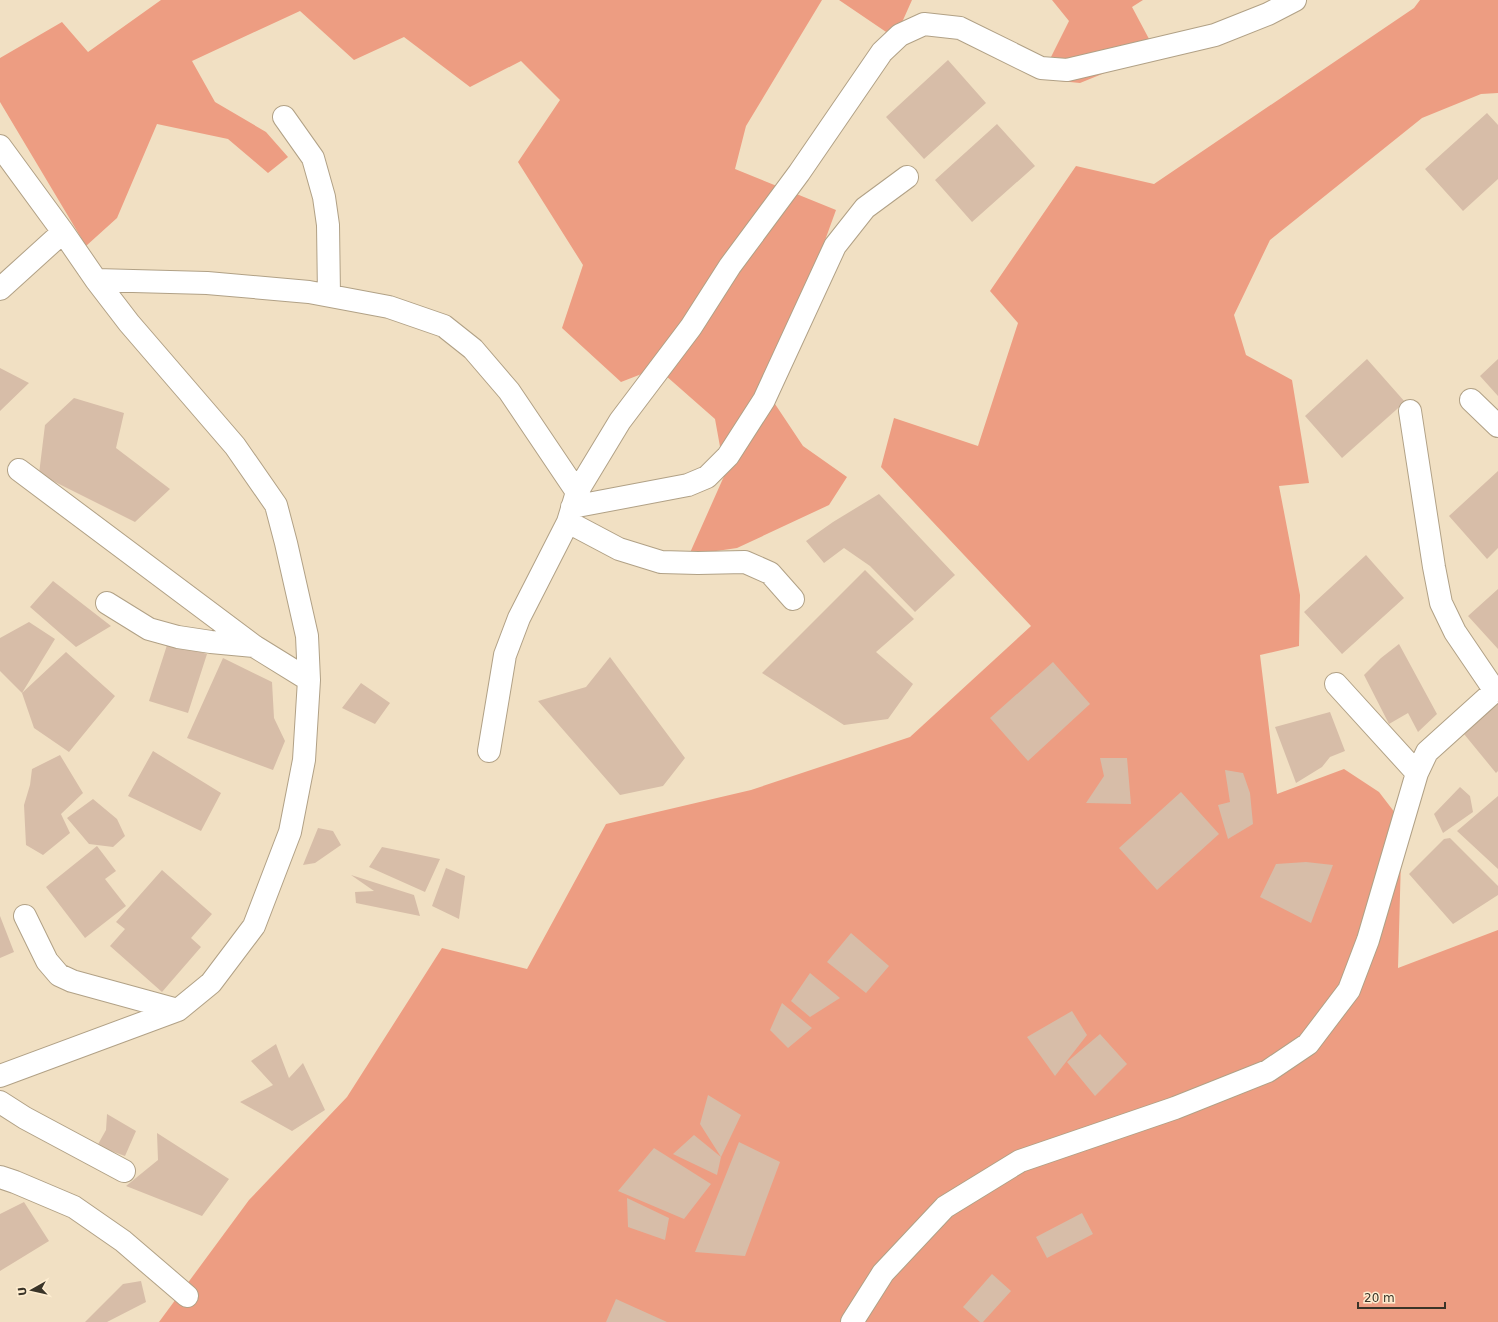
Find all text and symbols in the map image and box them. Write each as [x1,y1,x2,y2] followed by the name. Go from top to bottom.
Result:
[12,1270,52,1310] north arrow
[1358,1284,1445,1310] scale bar
[16,1286,30,1297] text: U
[1364,1291,1395,1305] text: 20 m

